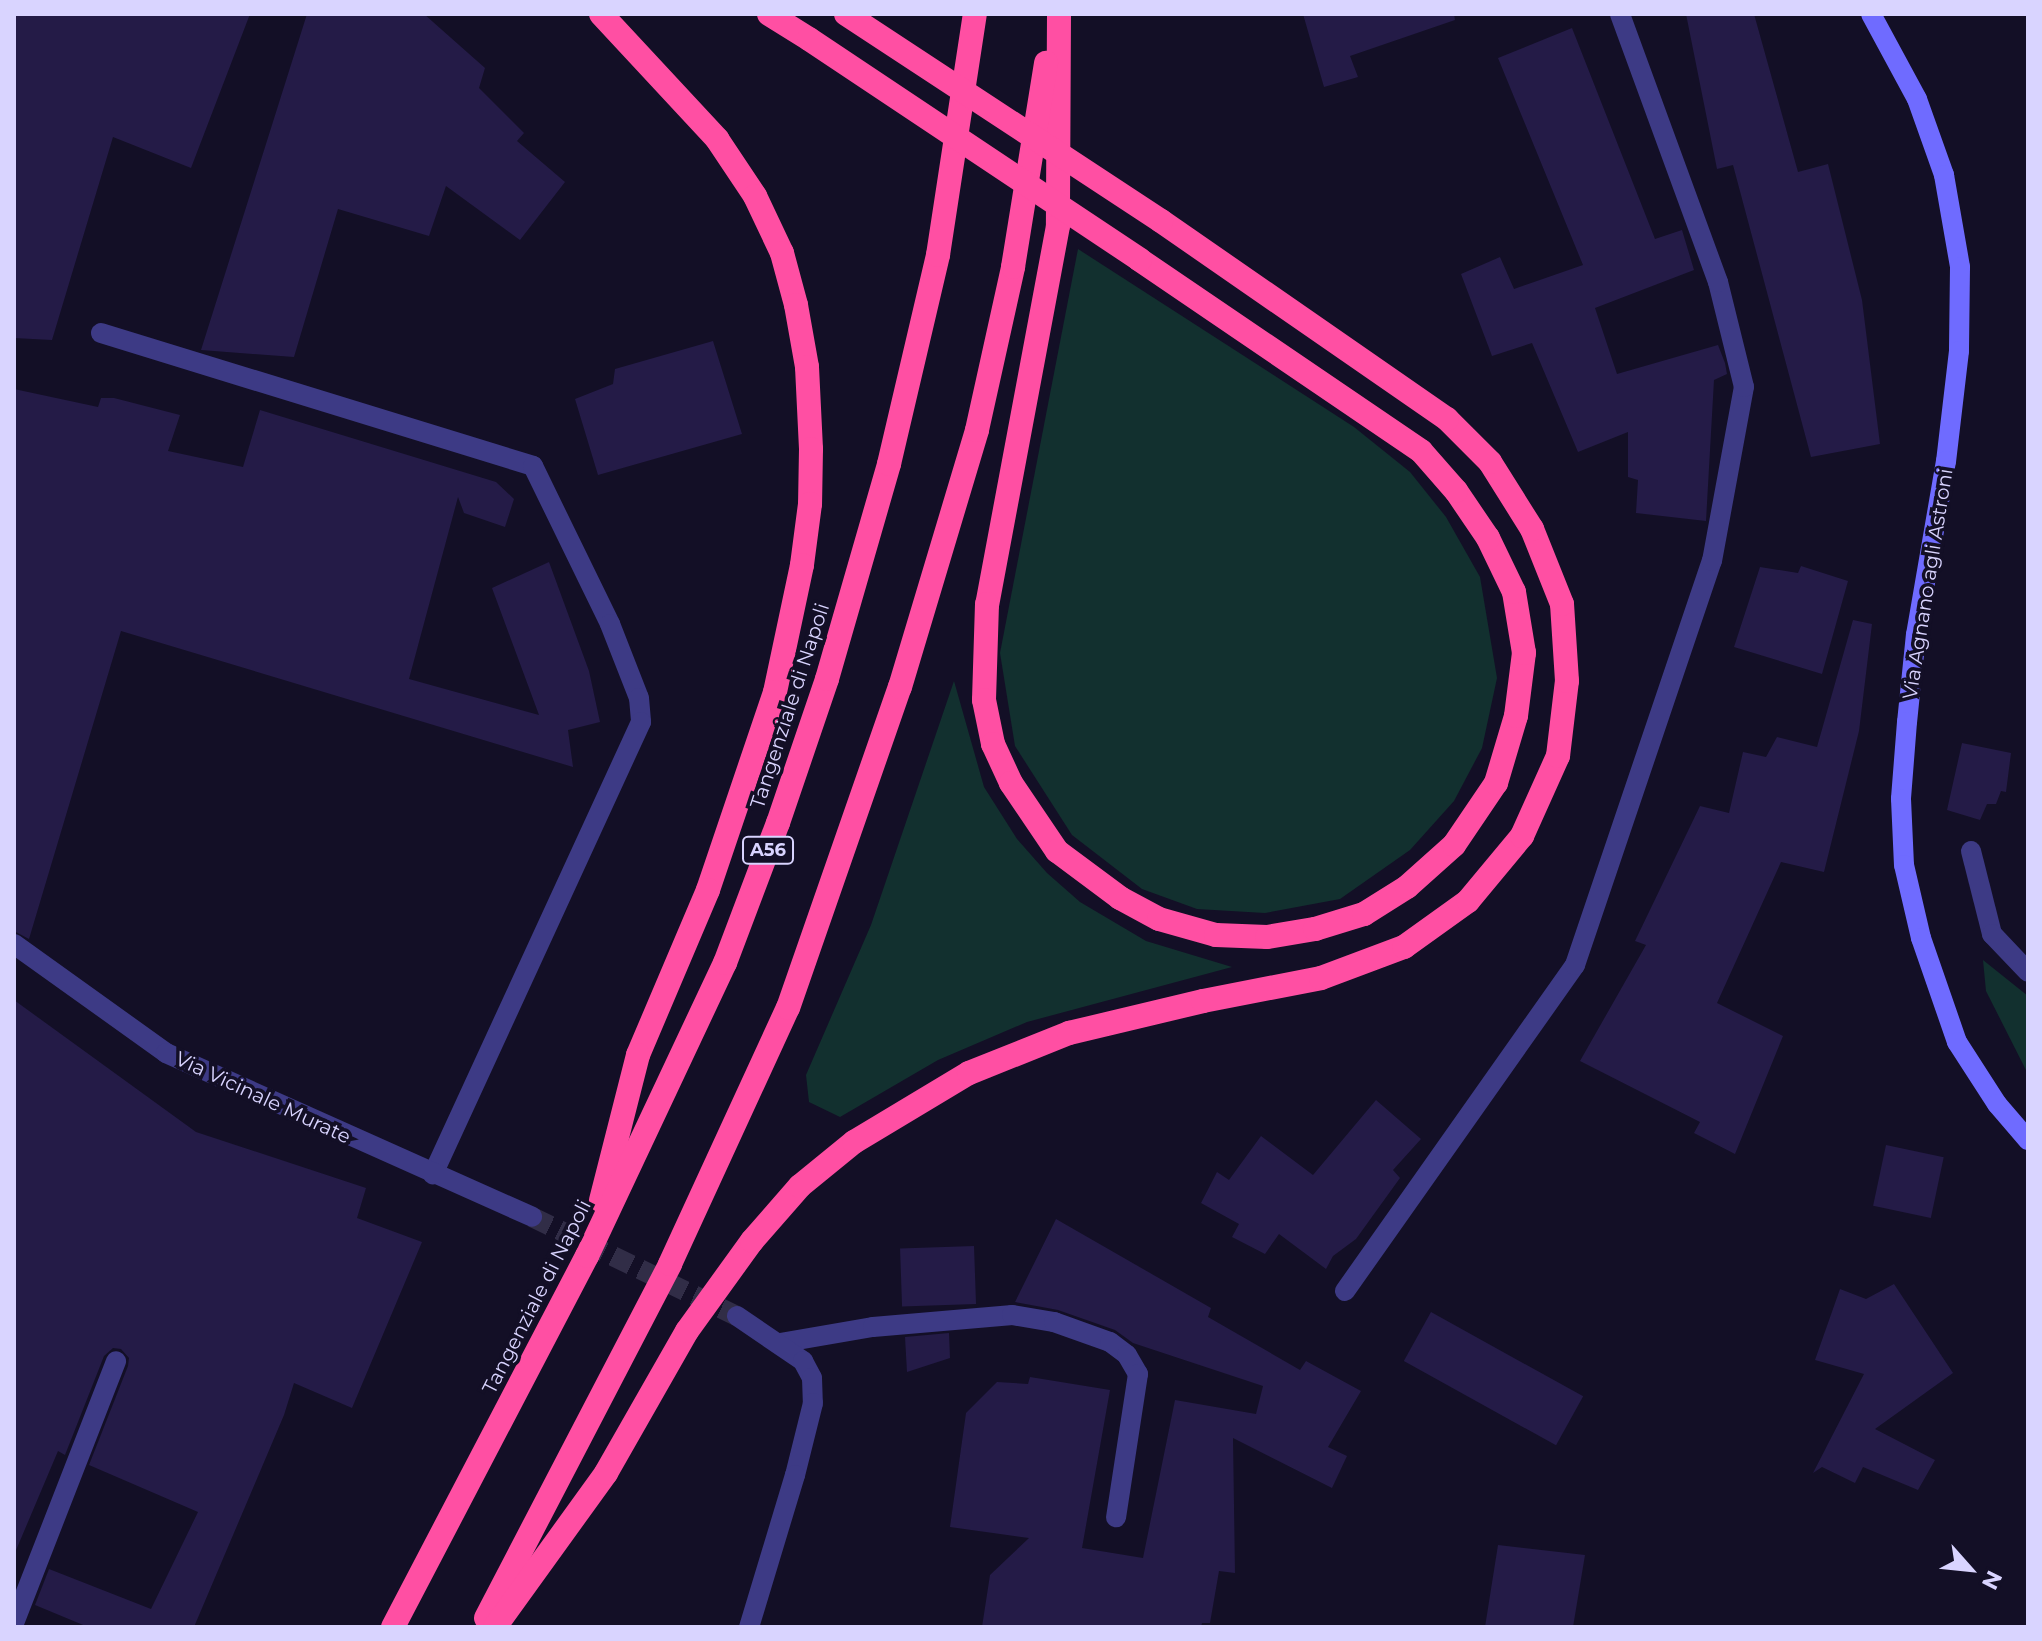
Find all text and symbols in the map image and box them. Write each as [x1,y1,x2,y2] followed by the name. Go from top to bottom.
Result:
[1898,467,1958,701] street label: Via Agnano agli Astroni
[745,600,835,812] street label: Tangenziale di Napoli
[742,836,794,864] road number: A56
[171,1047,355,1149] street label: Via Vicinale Murate
[478,1196,596,1398] street label: Tangenziale di Napoli
[1930,1529,2010,1609] north arrow
[1976,1566,2008,1594] text: N

